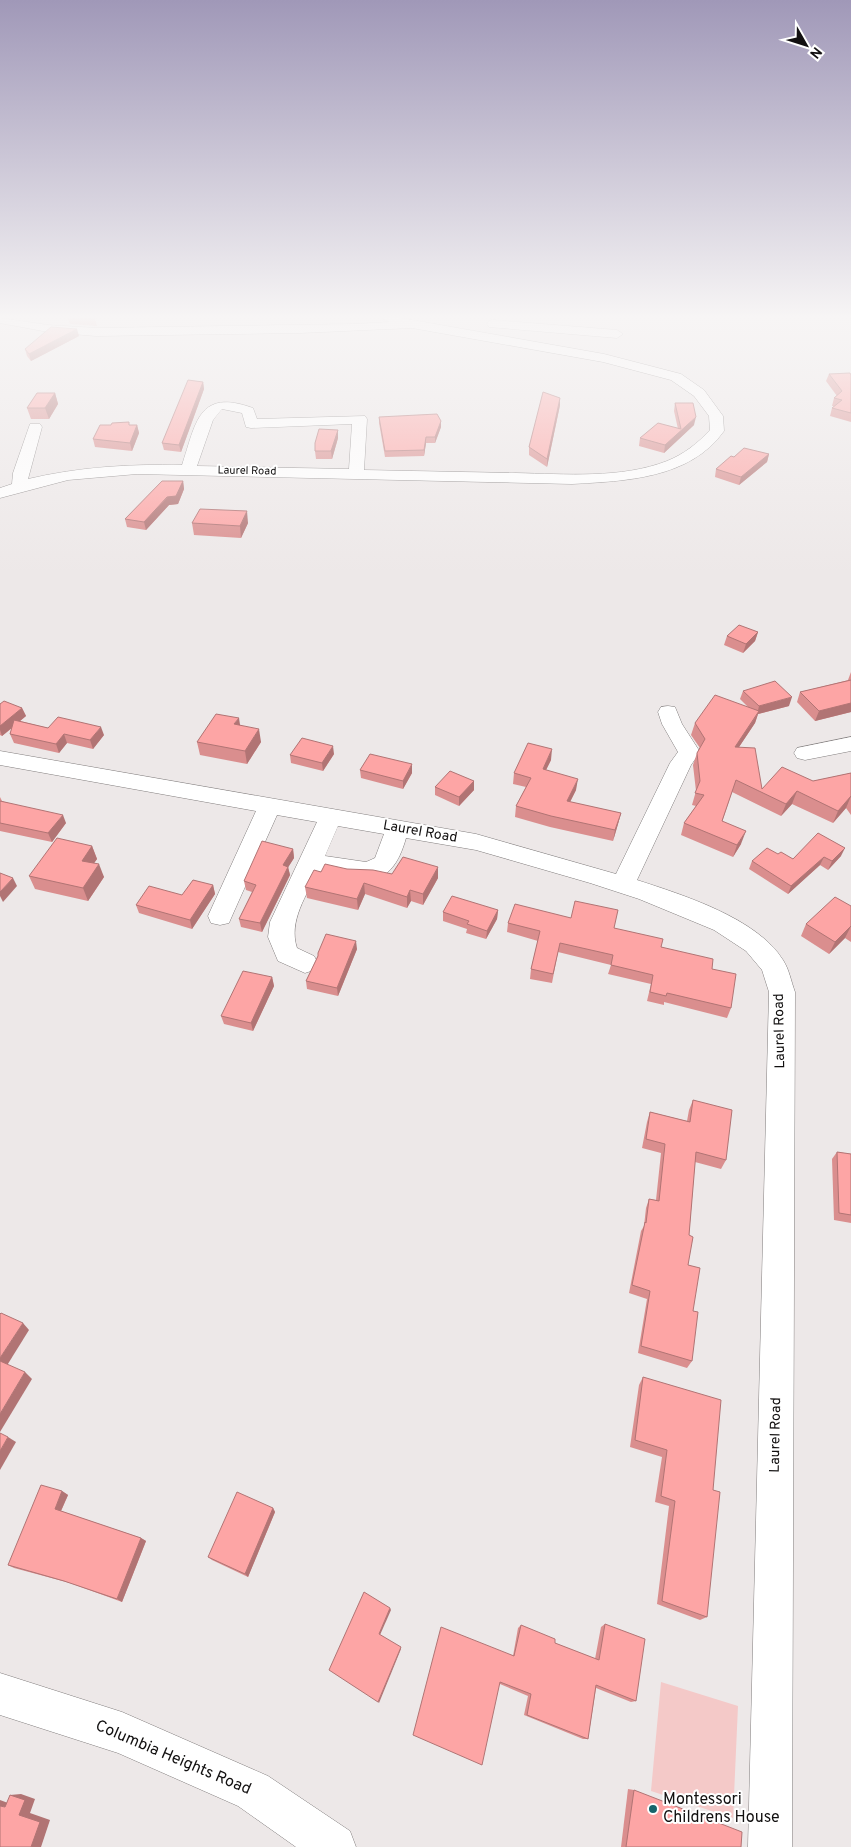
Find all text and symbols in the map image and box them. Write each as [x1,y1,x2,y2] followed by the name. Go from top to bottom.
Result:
[781,20,831,70] north arrow
[805,43,825,61] text: N
[217,463,277,479] street label: Laurel Road
[382,817,458,847] street label: Laurel Road
[771,993,789,1069] street label: Laurel Road
[767,1397,785,1473] street label: Laurel Road
[92,1716,254,1800] street label: Columbia Heights Road
[663,1790,780,1828] place label: Montessori Childrens House
[647,1803,659,1815] marker: Montessori Childrens House

